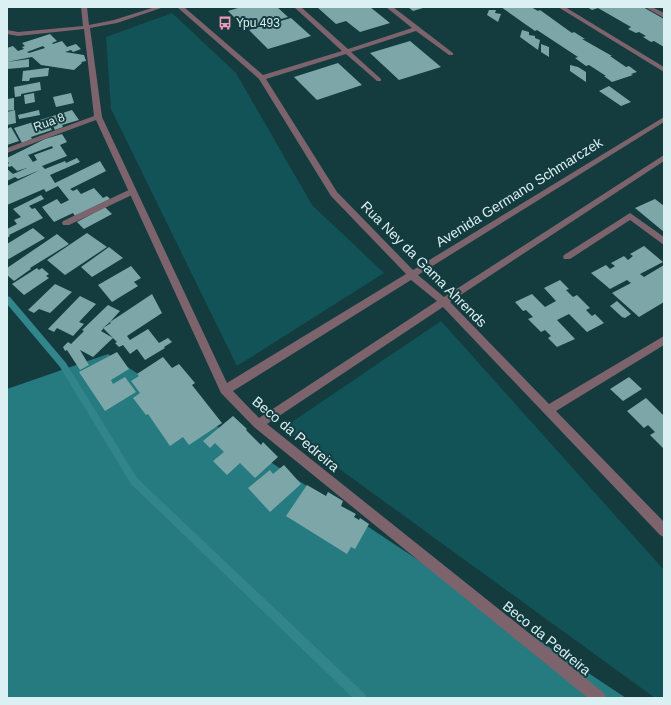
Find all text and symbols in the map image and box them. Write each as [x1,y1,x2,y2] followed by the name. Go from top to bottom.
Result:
[217,15,233,31] bus stop icon: Ypu 493
[236,16,280,30] place label: Ypu 493
[32,110,67,134] street label: Rua 8
[433,133,606,250] street label: Avenida Germano Schmarczek
[358,198,490,330] street label: Rua Ney da Gama Ahrends
[249,393,343,475] street label: Beco da Pedreira
[500,598,594,678] street label: Beco da Pedreira

